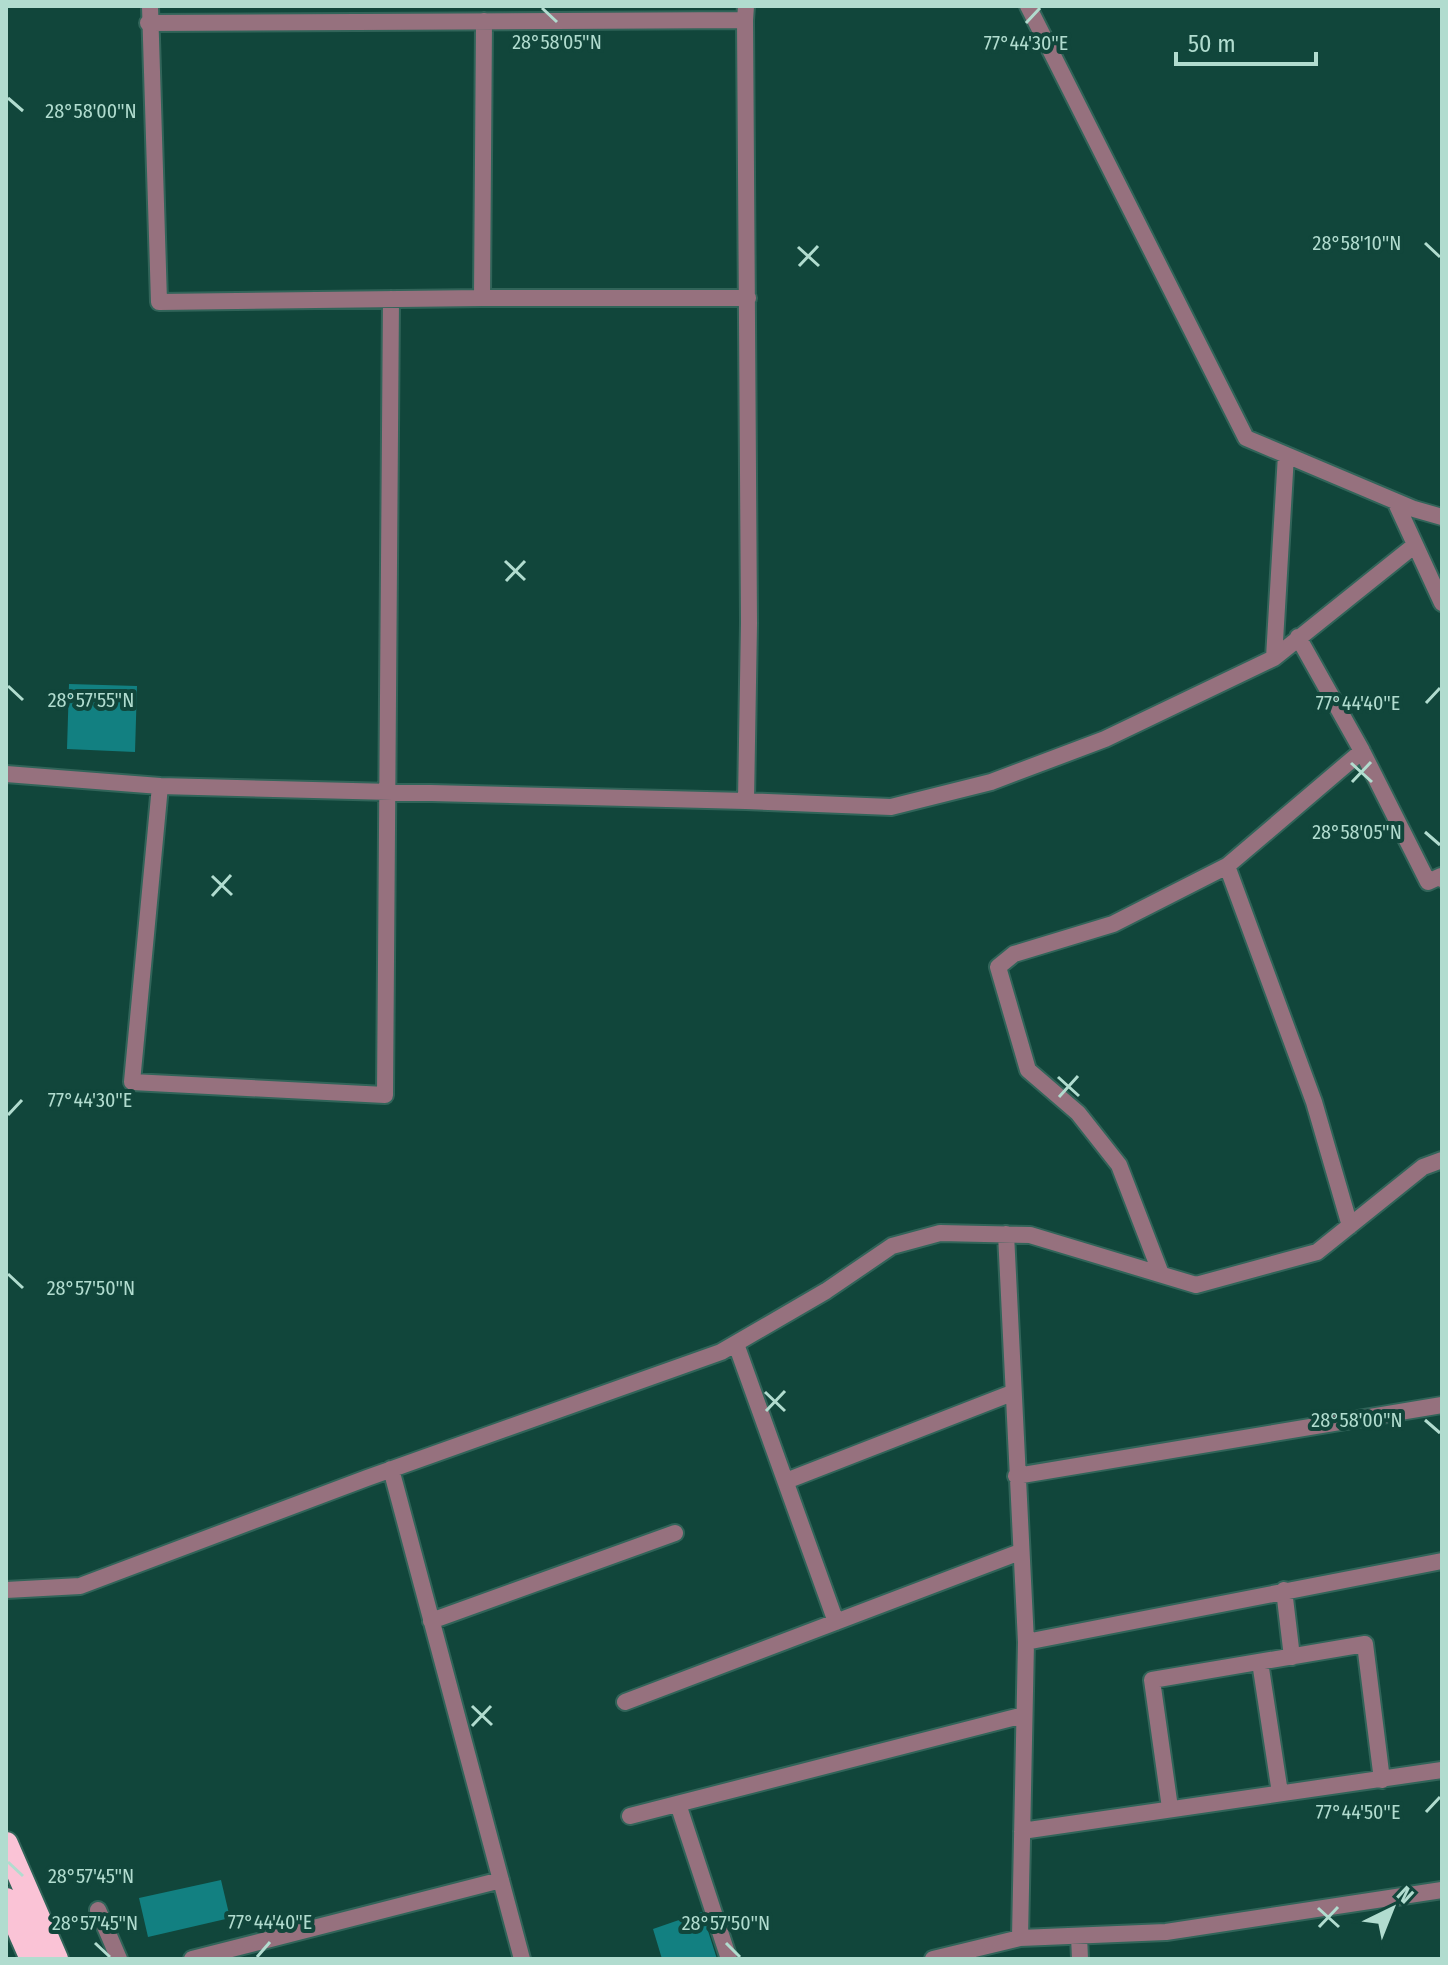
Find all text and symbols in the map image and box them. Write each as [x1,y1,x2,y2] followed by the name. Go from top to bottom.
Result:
[1176,16,1316,66] scale bar
[512,30,602,54] text: 28°58'05"N
[1188,30,1236,58] text: 50 m
[984,31,1068,55] text: 77°44'30"E
[45,99,137,123] text: 28°58'00"N
[1313,231,1401,255] text: 28°58'10"N
[48,688,134,712] text: 28°57'55"N
[1316,691,1400,715] text: 77°44'40"E
[1312,820,1402,844] text: 28°58'05"N
[48,1088,132,1112] text: 77°44'30"E
[47,1276,135,1300] text: 28°57'50"N
[1311,1408,1403,1432] text: 28°58'00"N
[1316,1800,1400,1824] text: 77°44'50"E
[48,1864,134,1888] text: 28°57'45"N
[1352,1869,1432,1949] north arrow
[1391,1880,1419,1909] text: N
[228,1910,312,1934] text: 77°44'40"E
[52,1911,138,1935] text: 28°57'45"N
[682,1911,770,1935] text: 28°57'50"N

